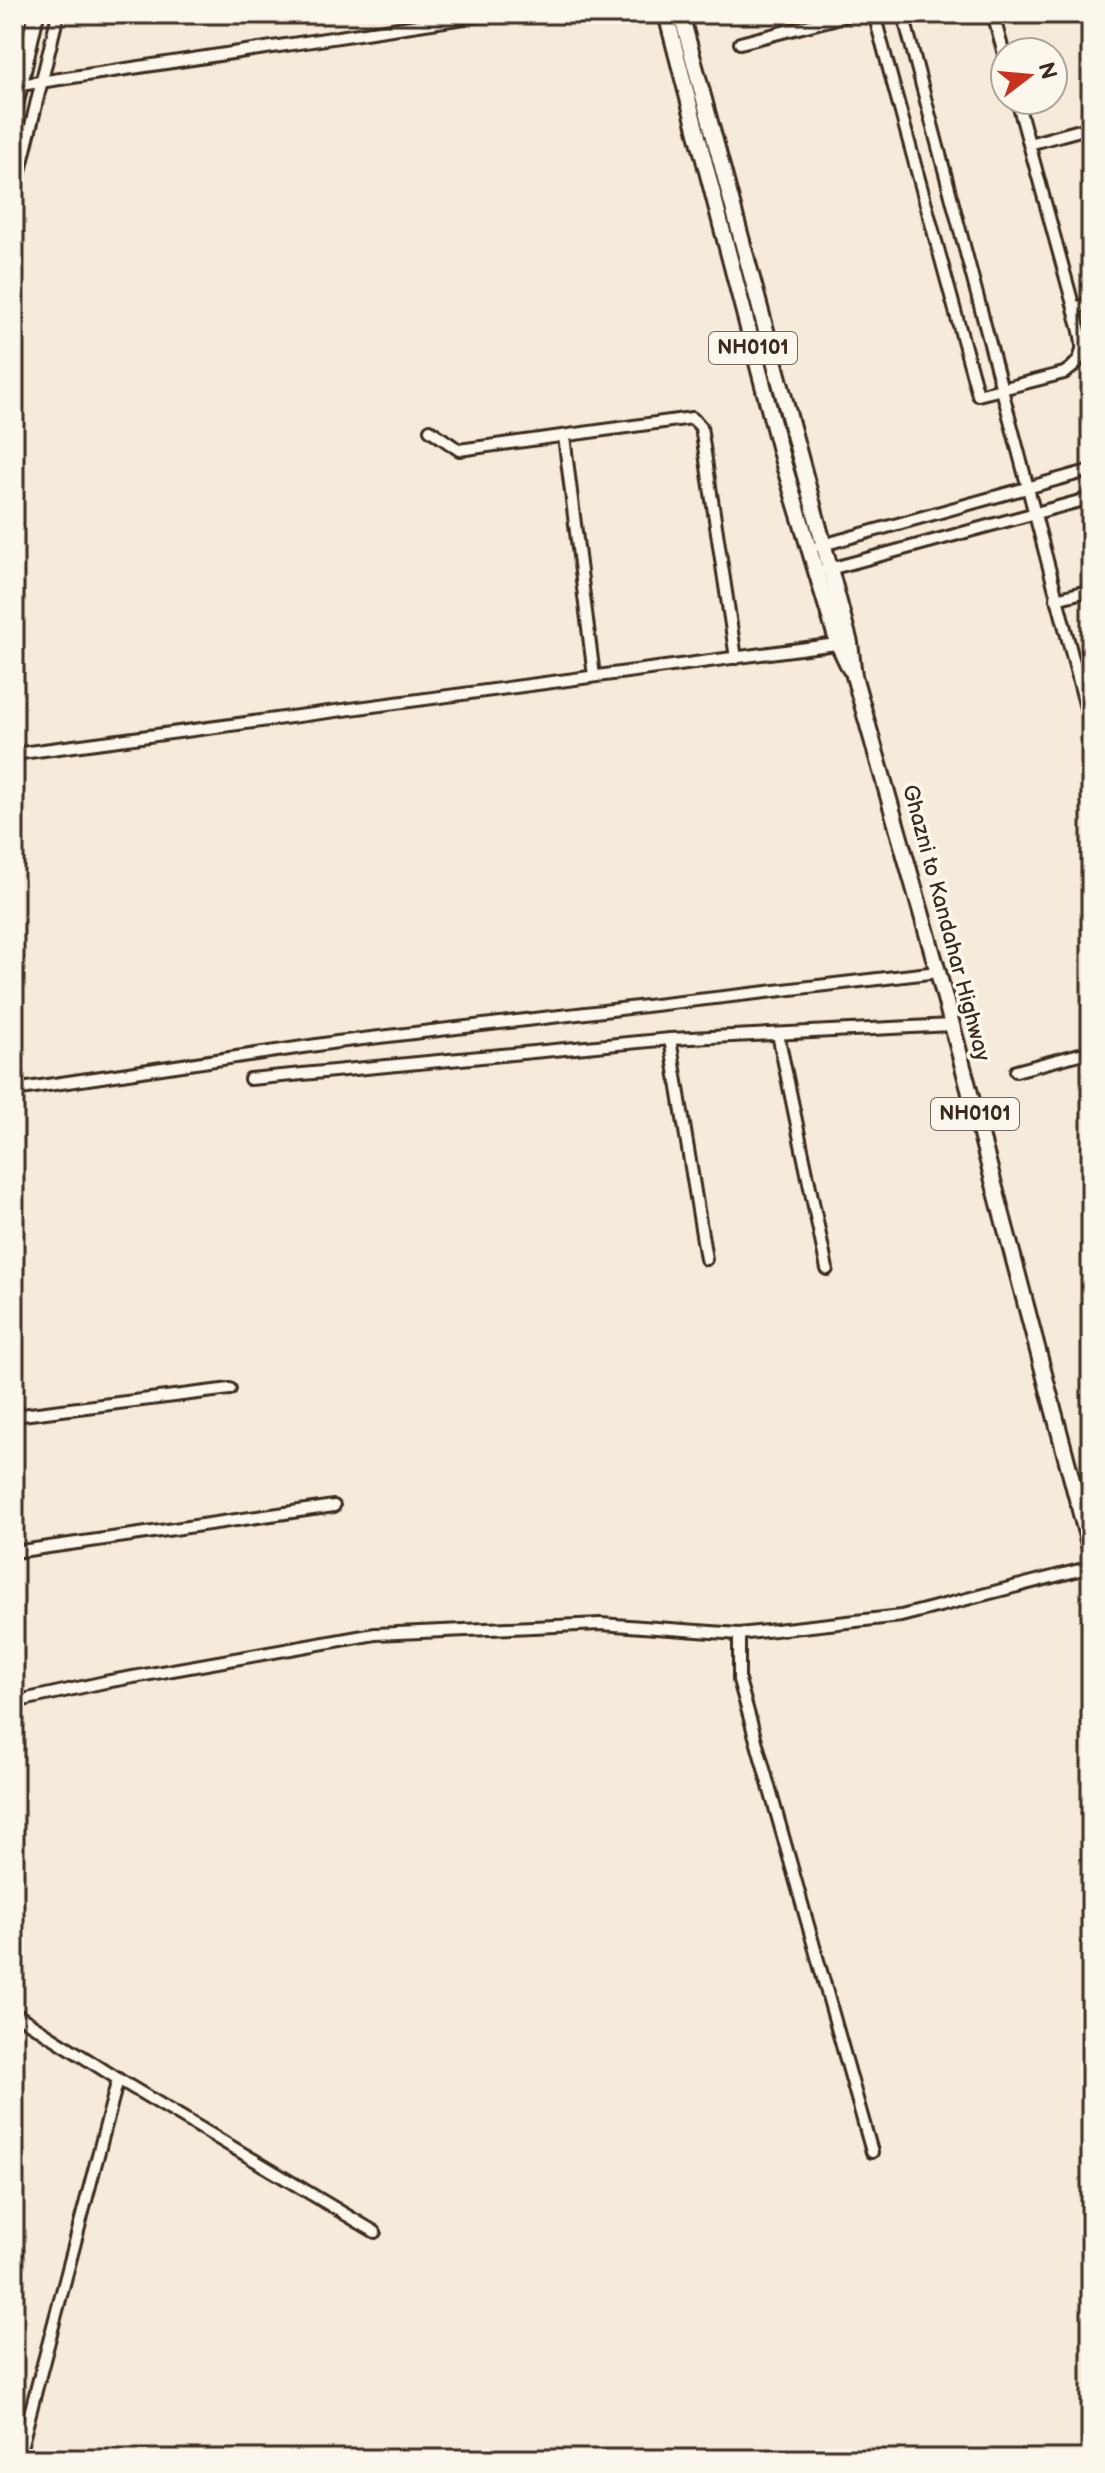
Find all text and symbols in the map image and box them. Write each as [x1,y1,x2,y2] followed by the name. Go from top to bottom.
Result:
[989,36,1069,116] north arrow
[1032,59,1062,83] text: N
[709,332,797,364] road number: NH0101
[896,782,996,1064] street label: Ghazni to Kandahar Highway
[931,1098,1019,1130] road number: NH0101

